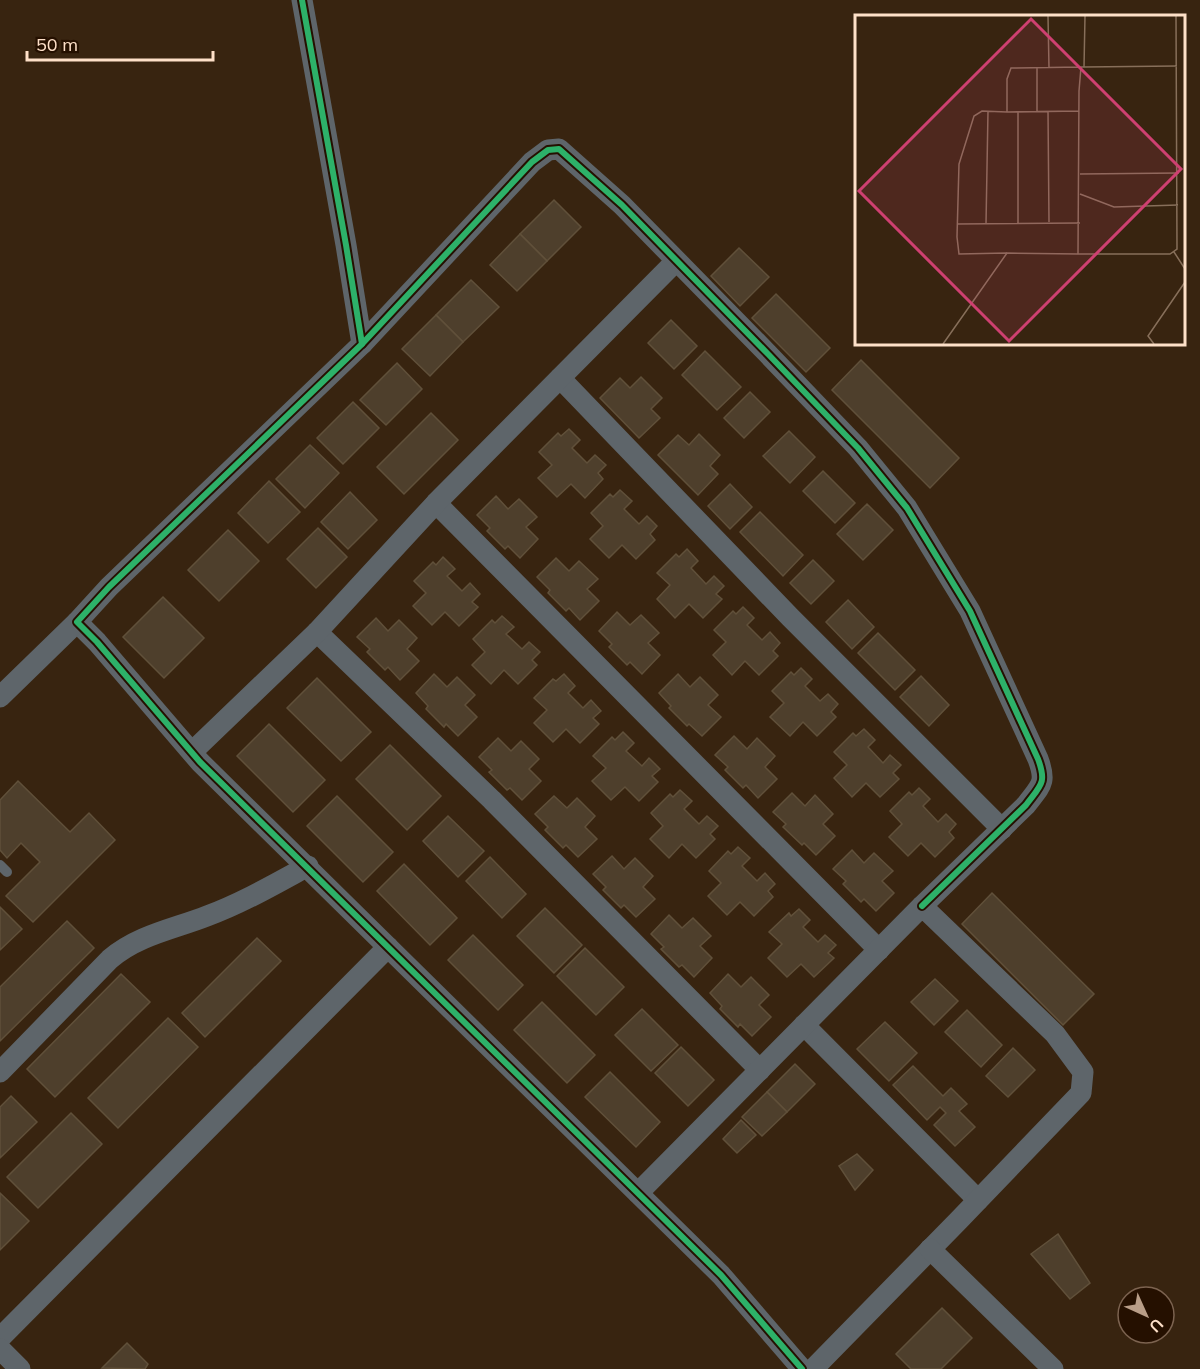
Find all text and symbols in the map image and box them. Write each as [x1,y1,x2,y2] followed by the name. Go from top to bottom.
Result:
[855,15,1185,345] inset map
[27,24,213,62] scale bar
[36,33,78,56] text: 50 m
[1116,1285,1176,1345] north arrow
[1145,1314,1168,1337] text: U

